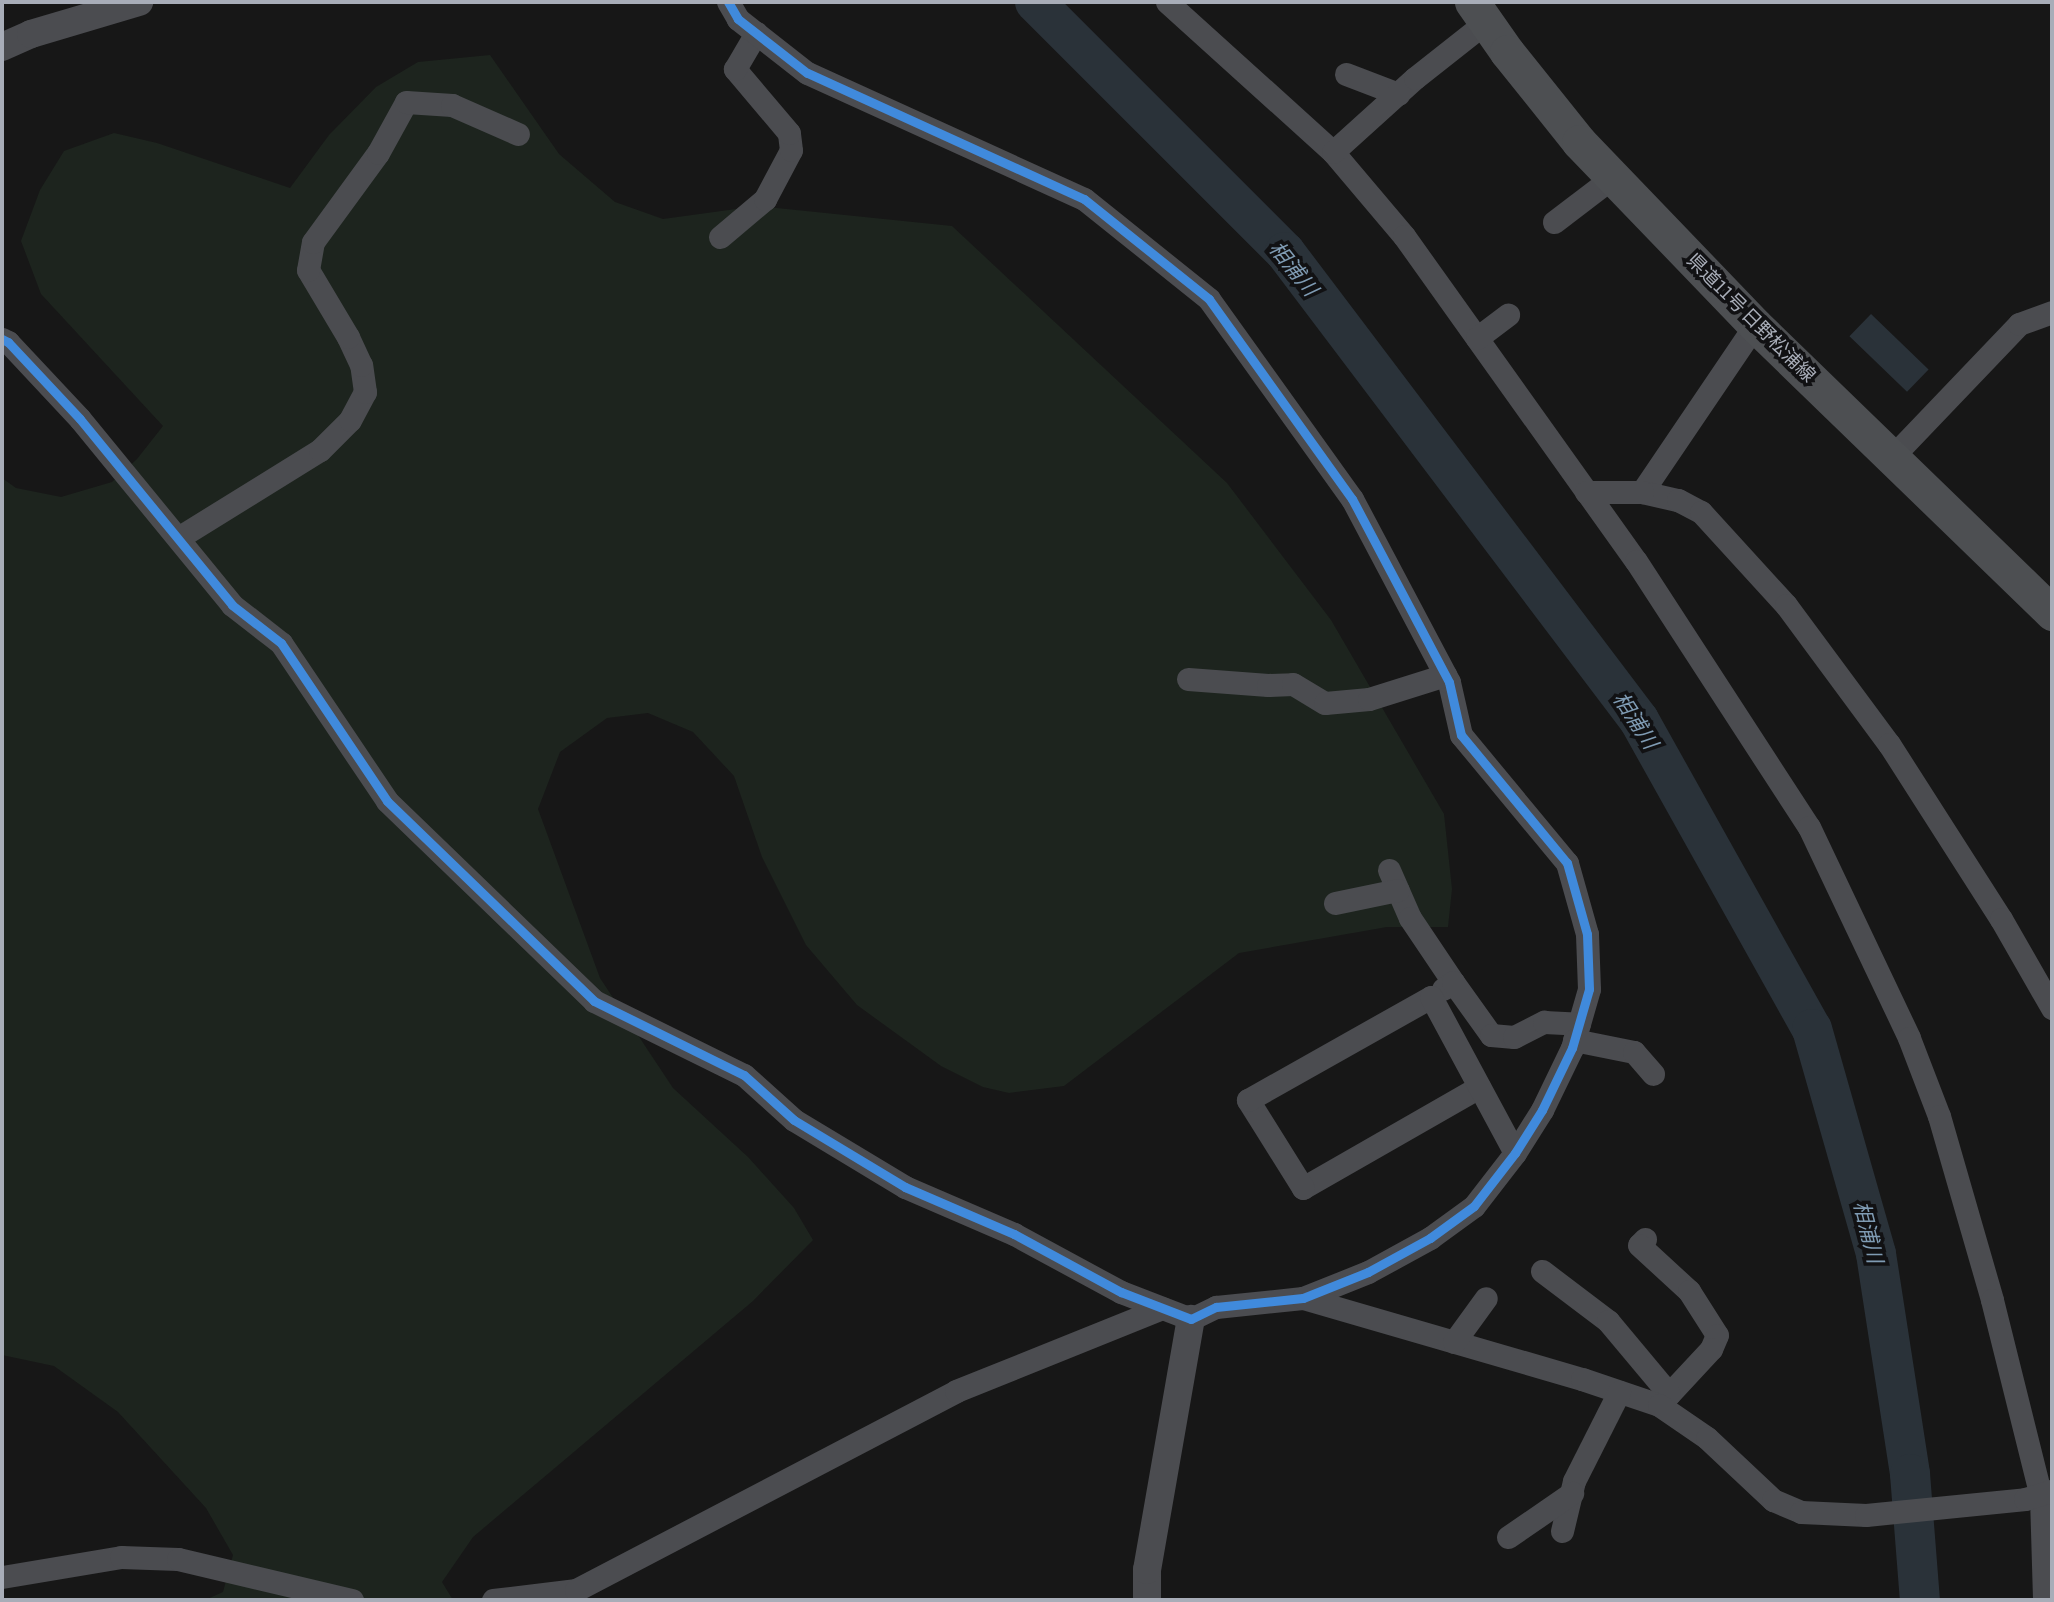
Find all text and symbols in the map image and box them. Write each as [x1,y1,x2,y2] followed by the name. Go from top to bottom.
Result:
[1264,236,1324,300] water label: 相浦川
[1682,249,1820,387] street label: 県道11号 日野松浦線
[1608,687,1664,753] water label: 相浦川
[1849,1198,1889,1266] water label: 相浦川

